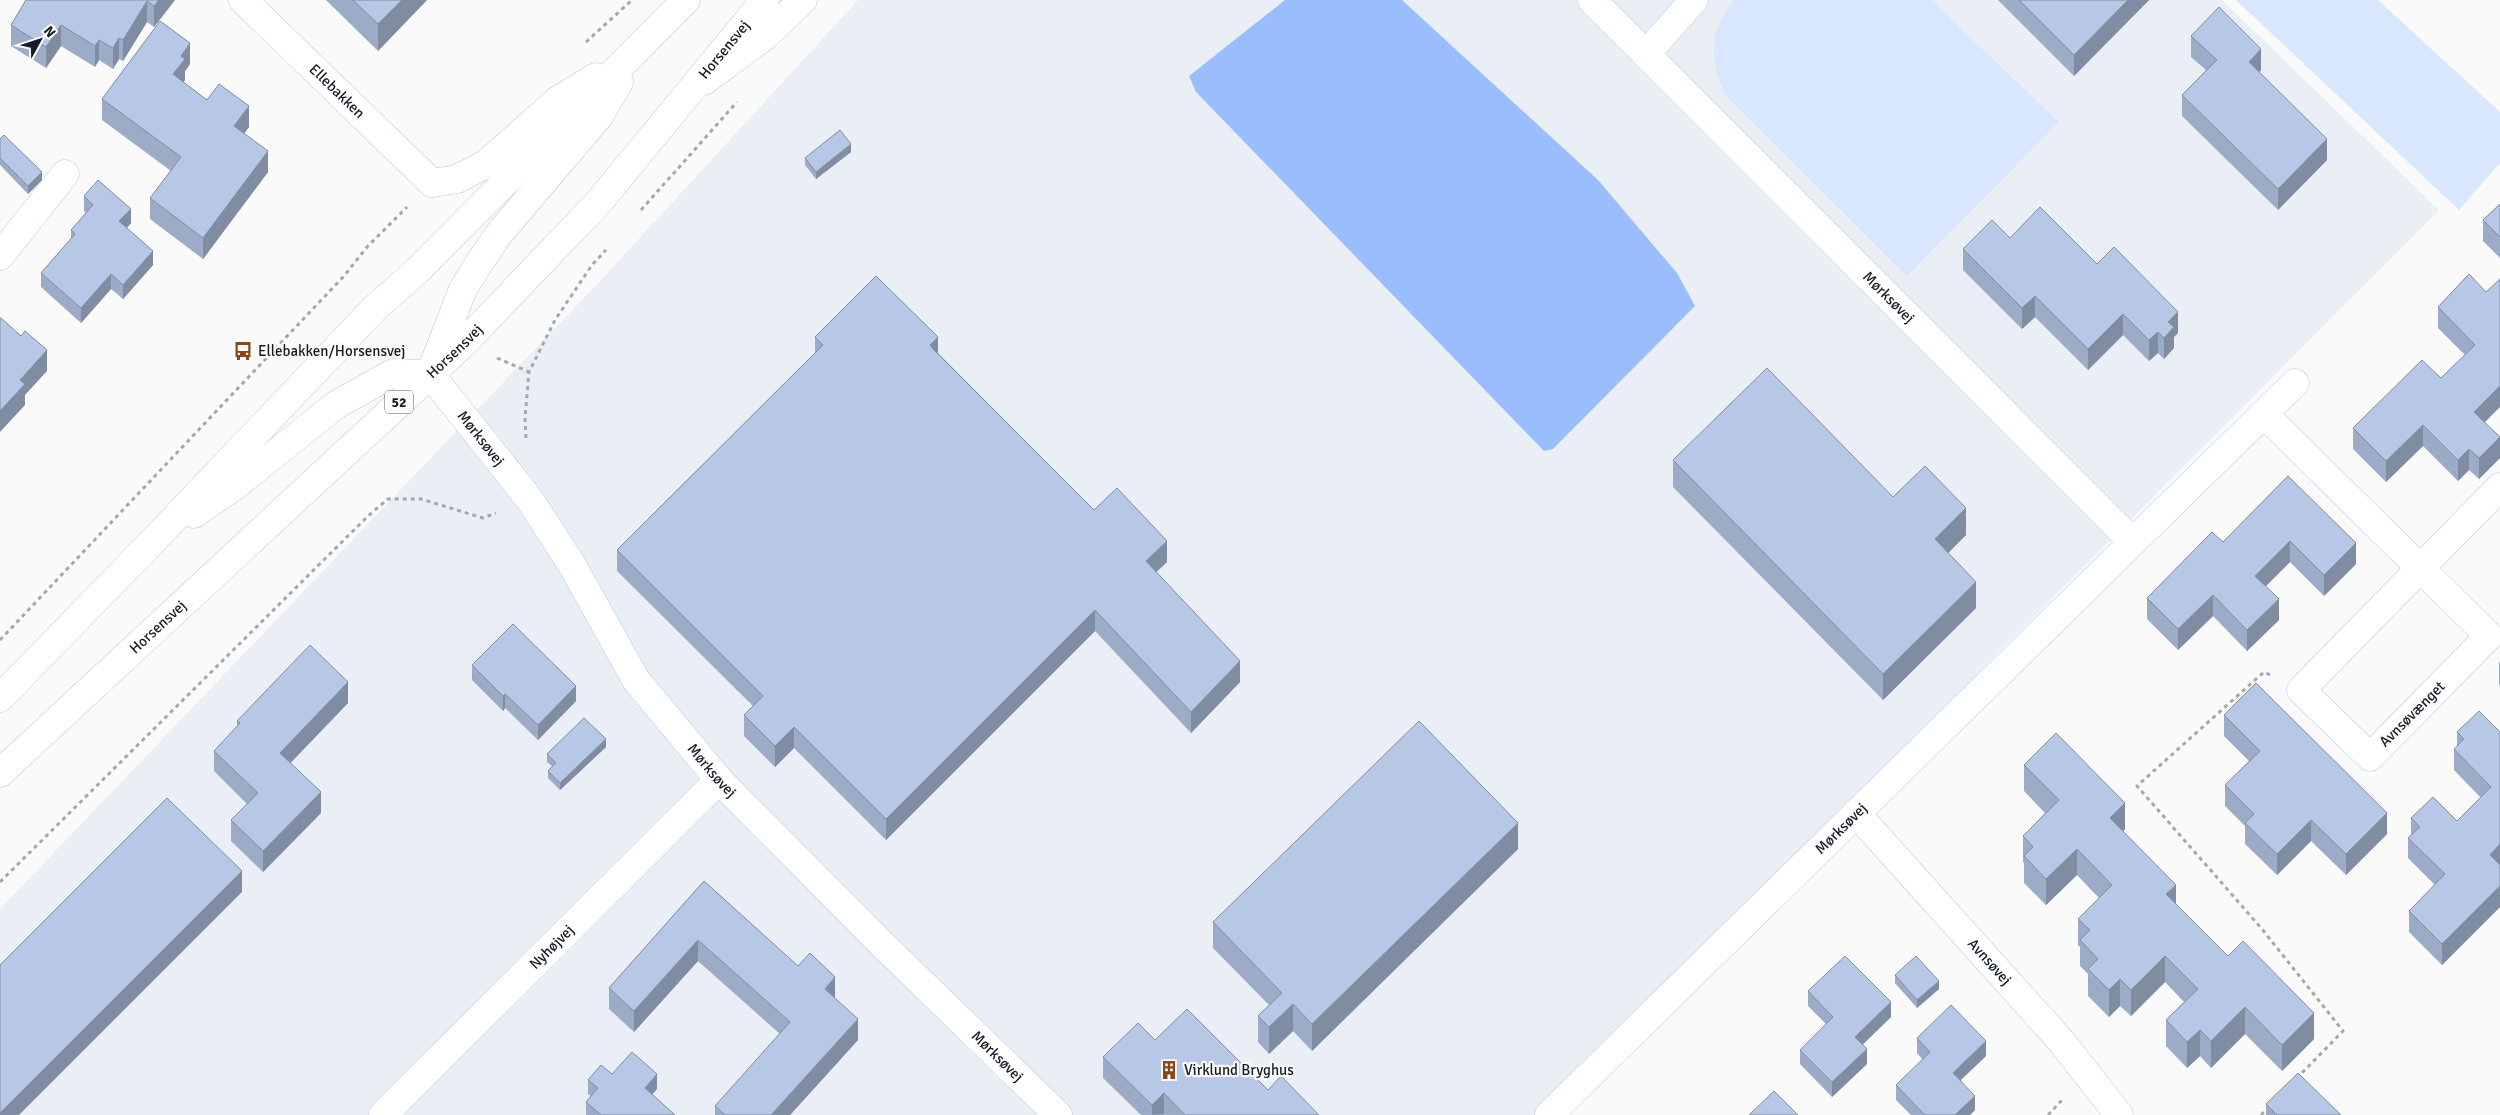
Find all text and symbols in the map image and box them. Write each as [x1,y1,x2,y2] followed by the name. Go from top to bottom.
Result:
[15,15,65,65] north arrow
[695,17,754,83] street label: Horsensvej
[40,23,59,41] text: N
[306,60,369,122] street label: Ellebakken
[1859,268,1918,327] street label: Mørksøvej
[423,320,486,382] street label: Horsensvej
[232,340,254,362] bus stop icon: Ellebakken/Horsensvej
[258,342,405,360] place label: Ellebakken/Horsensvej
[385,391,413,414] road number: 52
[454,407,508,470] street label: Mørksøvej
[126,596,190,657] street label: Horsensvej
[2375,677,2449,751] street label: Avnsøvænget
[684,740,740,801] street label: Mørksøvej
[1811,799,1871,858] street label: Mørksøvej
[526,921,578,973] street label: Nyhøjvej
[1964,935,2015,989] street label: Avnsøvej
[968,1027,1027,1085] street label: Mørksøvej
[1158,1059,1180,1081] building icon: Virklund Bryghus
[1184,1061,1294,1079] place label: Virklund Bryghus

